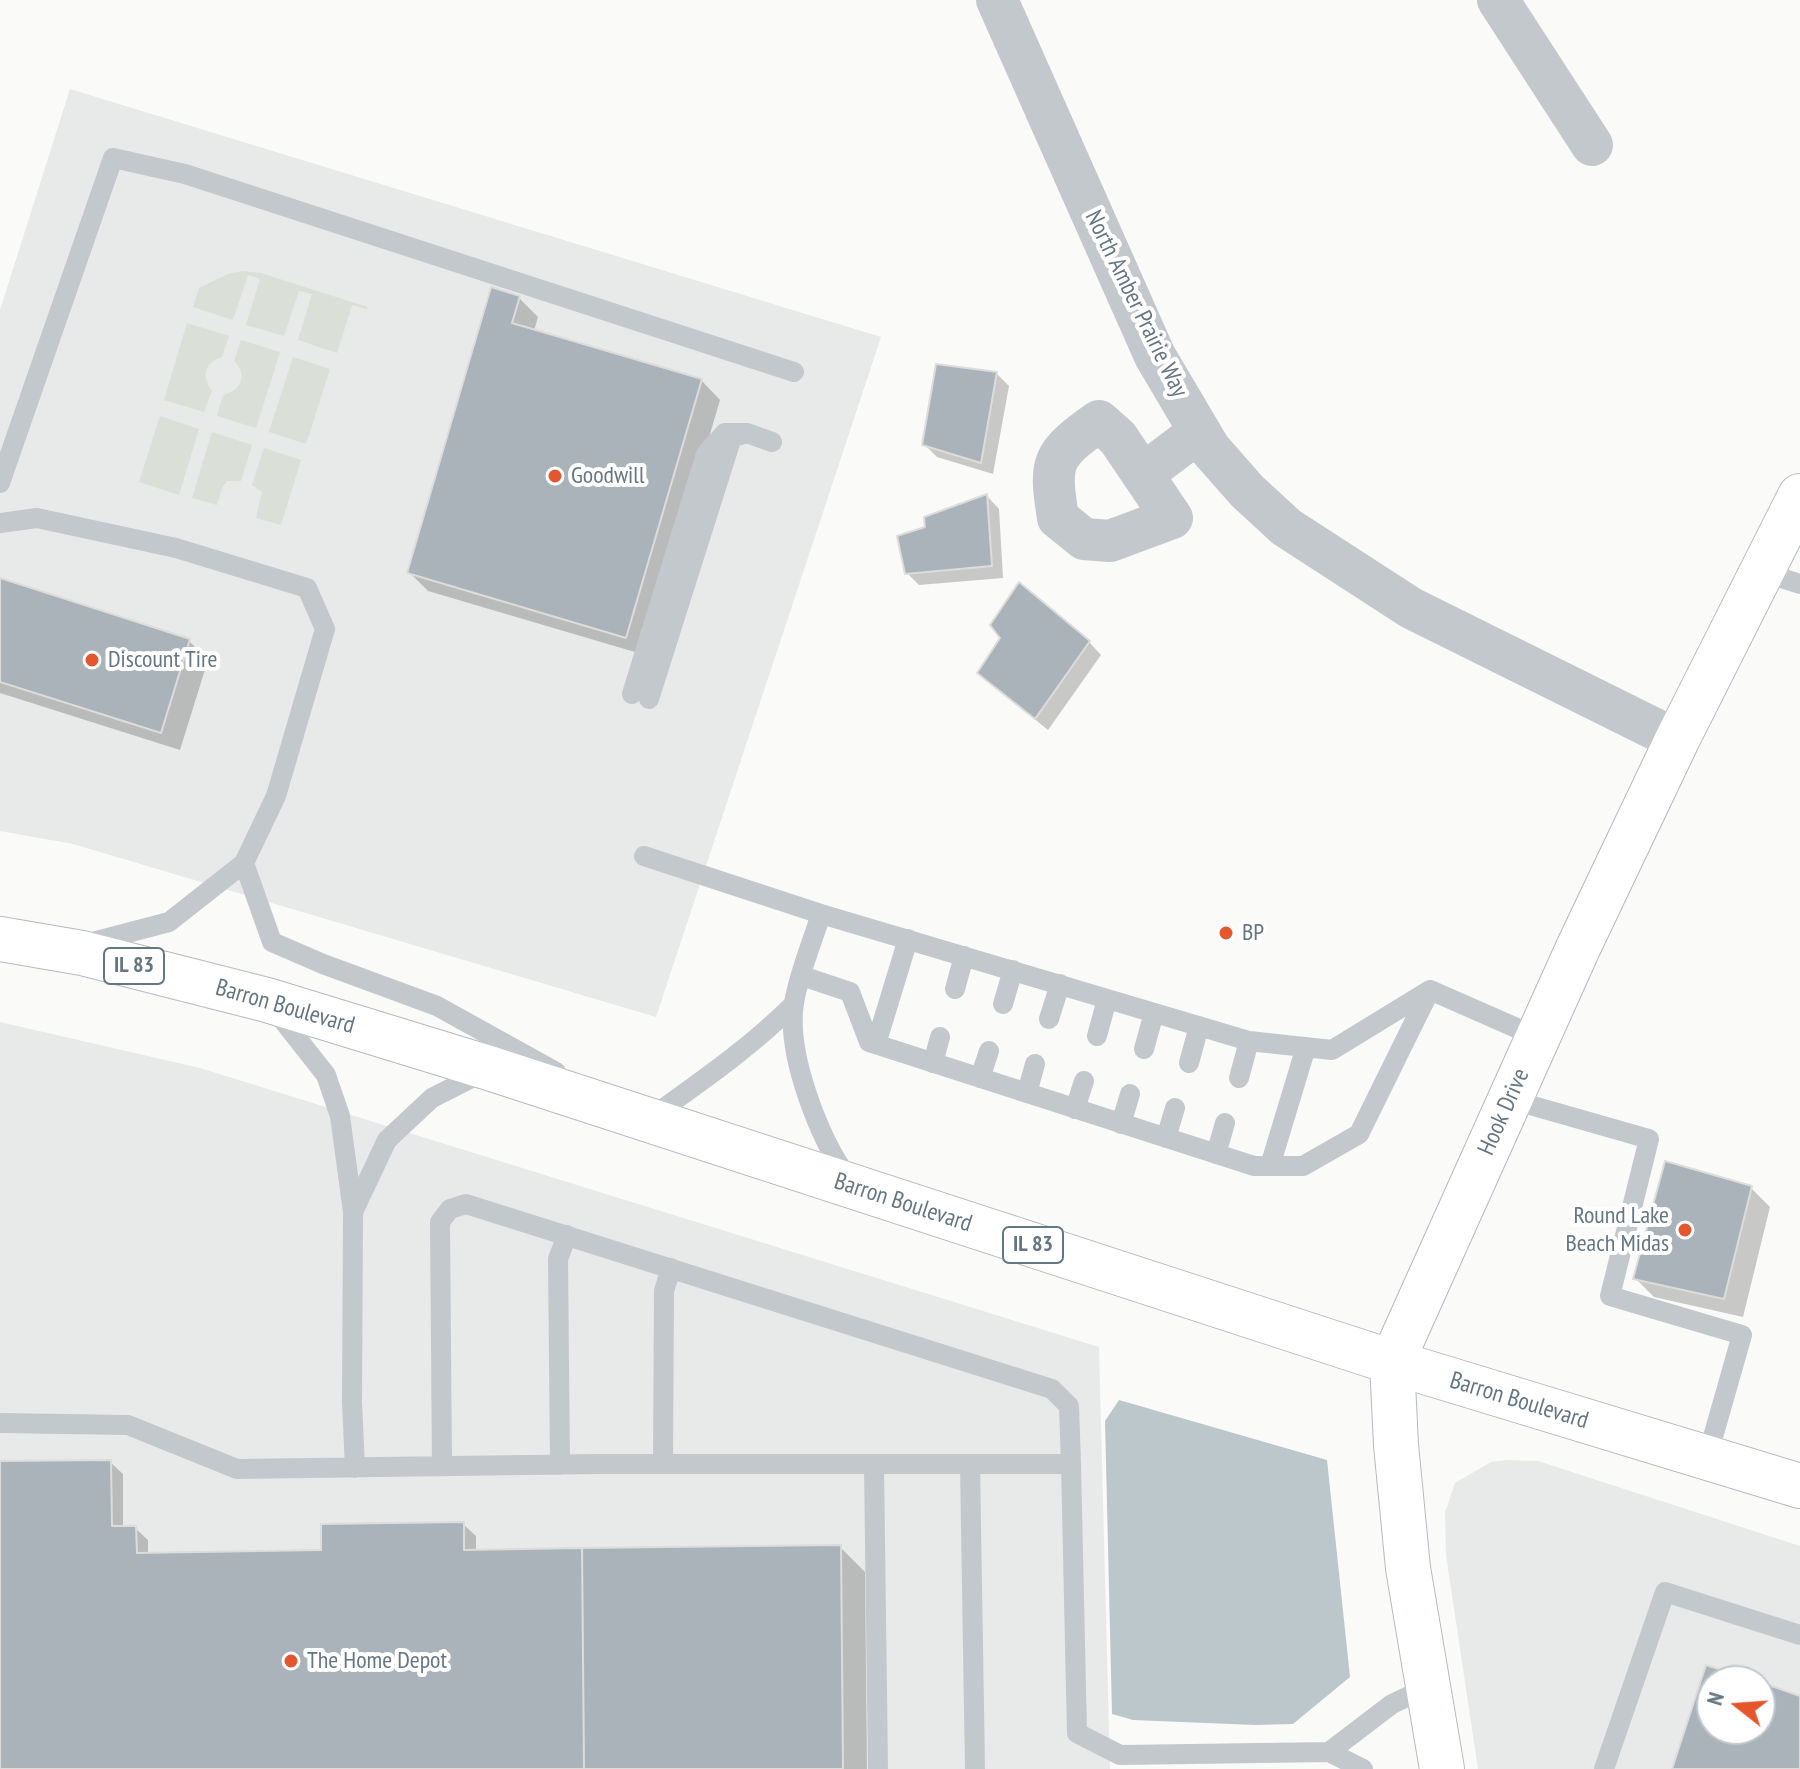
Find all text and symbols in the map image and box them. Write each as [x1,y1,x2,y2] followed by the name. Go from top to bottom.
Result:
[1078,206,1194,402] street label: North Amber Prairie Way
[571,462,644,490] place label: Goodwill
[546,467,564,485] marker: Goodwill
[108,646,217,674] place label: Discount Tire
[83,651,101,669] marker: Discount Tire
[1242,919,1264,947] place label: BP
[1217,924,1235,942] marker: BP
[104,948,164,984] road number: IL 83
[212,973,358,1041] street label: Barron Boulevard
[1472,1064,1536,1160] street label: Hook Drive
[830,1167,976,1239] street label: Barron Boulevard
[1565,1202,1669,1258] place label: Round Lake Beach Midas
[1676,1221,1694,1239] marker: Round Lake Beach Midas
[1003,1227,1063,1263] road number: IL 83
[1446,1366,1592,1436] street label: Barron Boulevard
[307,1647,447,1675] place label: The Home Depot
[282,1652,300,1670] marker: The Home Depot
[1696,1665,1776,1745] north arrow
[1700,1689,1730,1708] text: N

